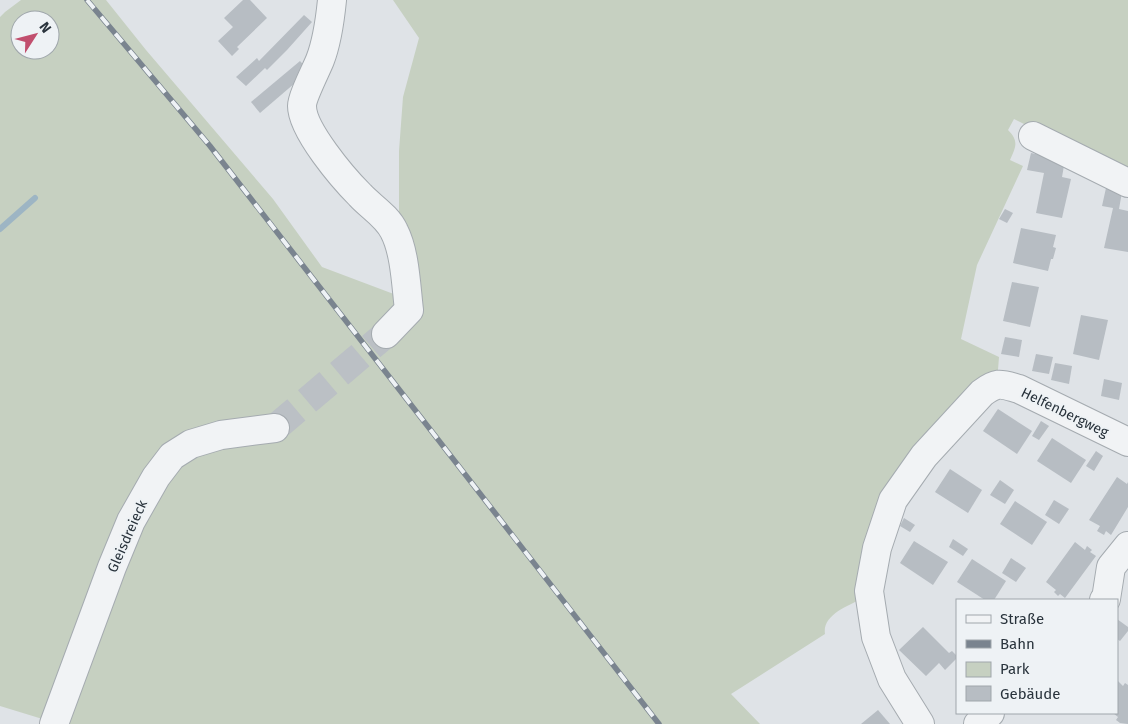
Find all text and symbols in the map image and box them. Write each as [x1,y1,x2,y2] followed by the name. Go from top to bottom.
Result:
[10,10,60,60] north arrow
[36,19,55,36] text: N
[1018,384,1112,441] street label: Helfenbergweg
[104,497,151,575] street label: Gleisdreieck
[956,599,1118,714] legend
[1000,610,1044,628] text: Straße
[1000,635,1035,653] text: Bahn
[1000,660,1030,678] text: Park
[1000,685,1060,703] text: Gebäude

